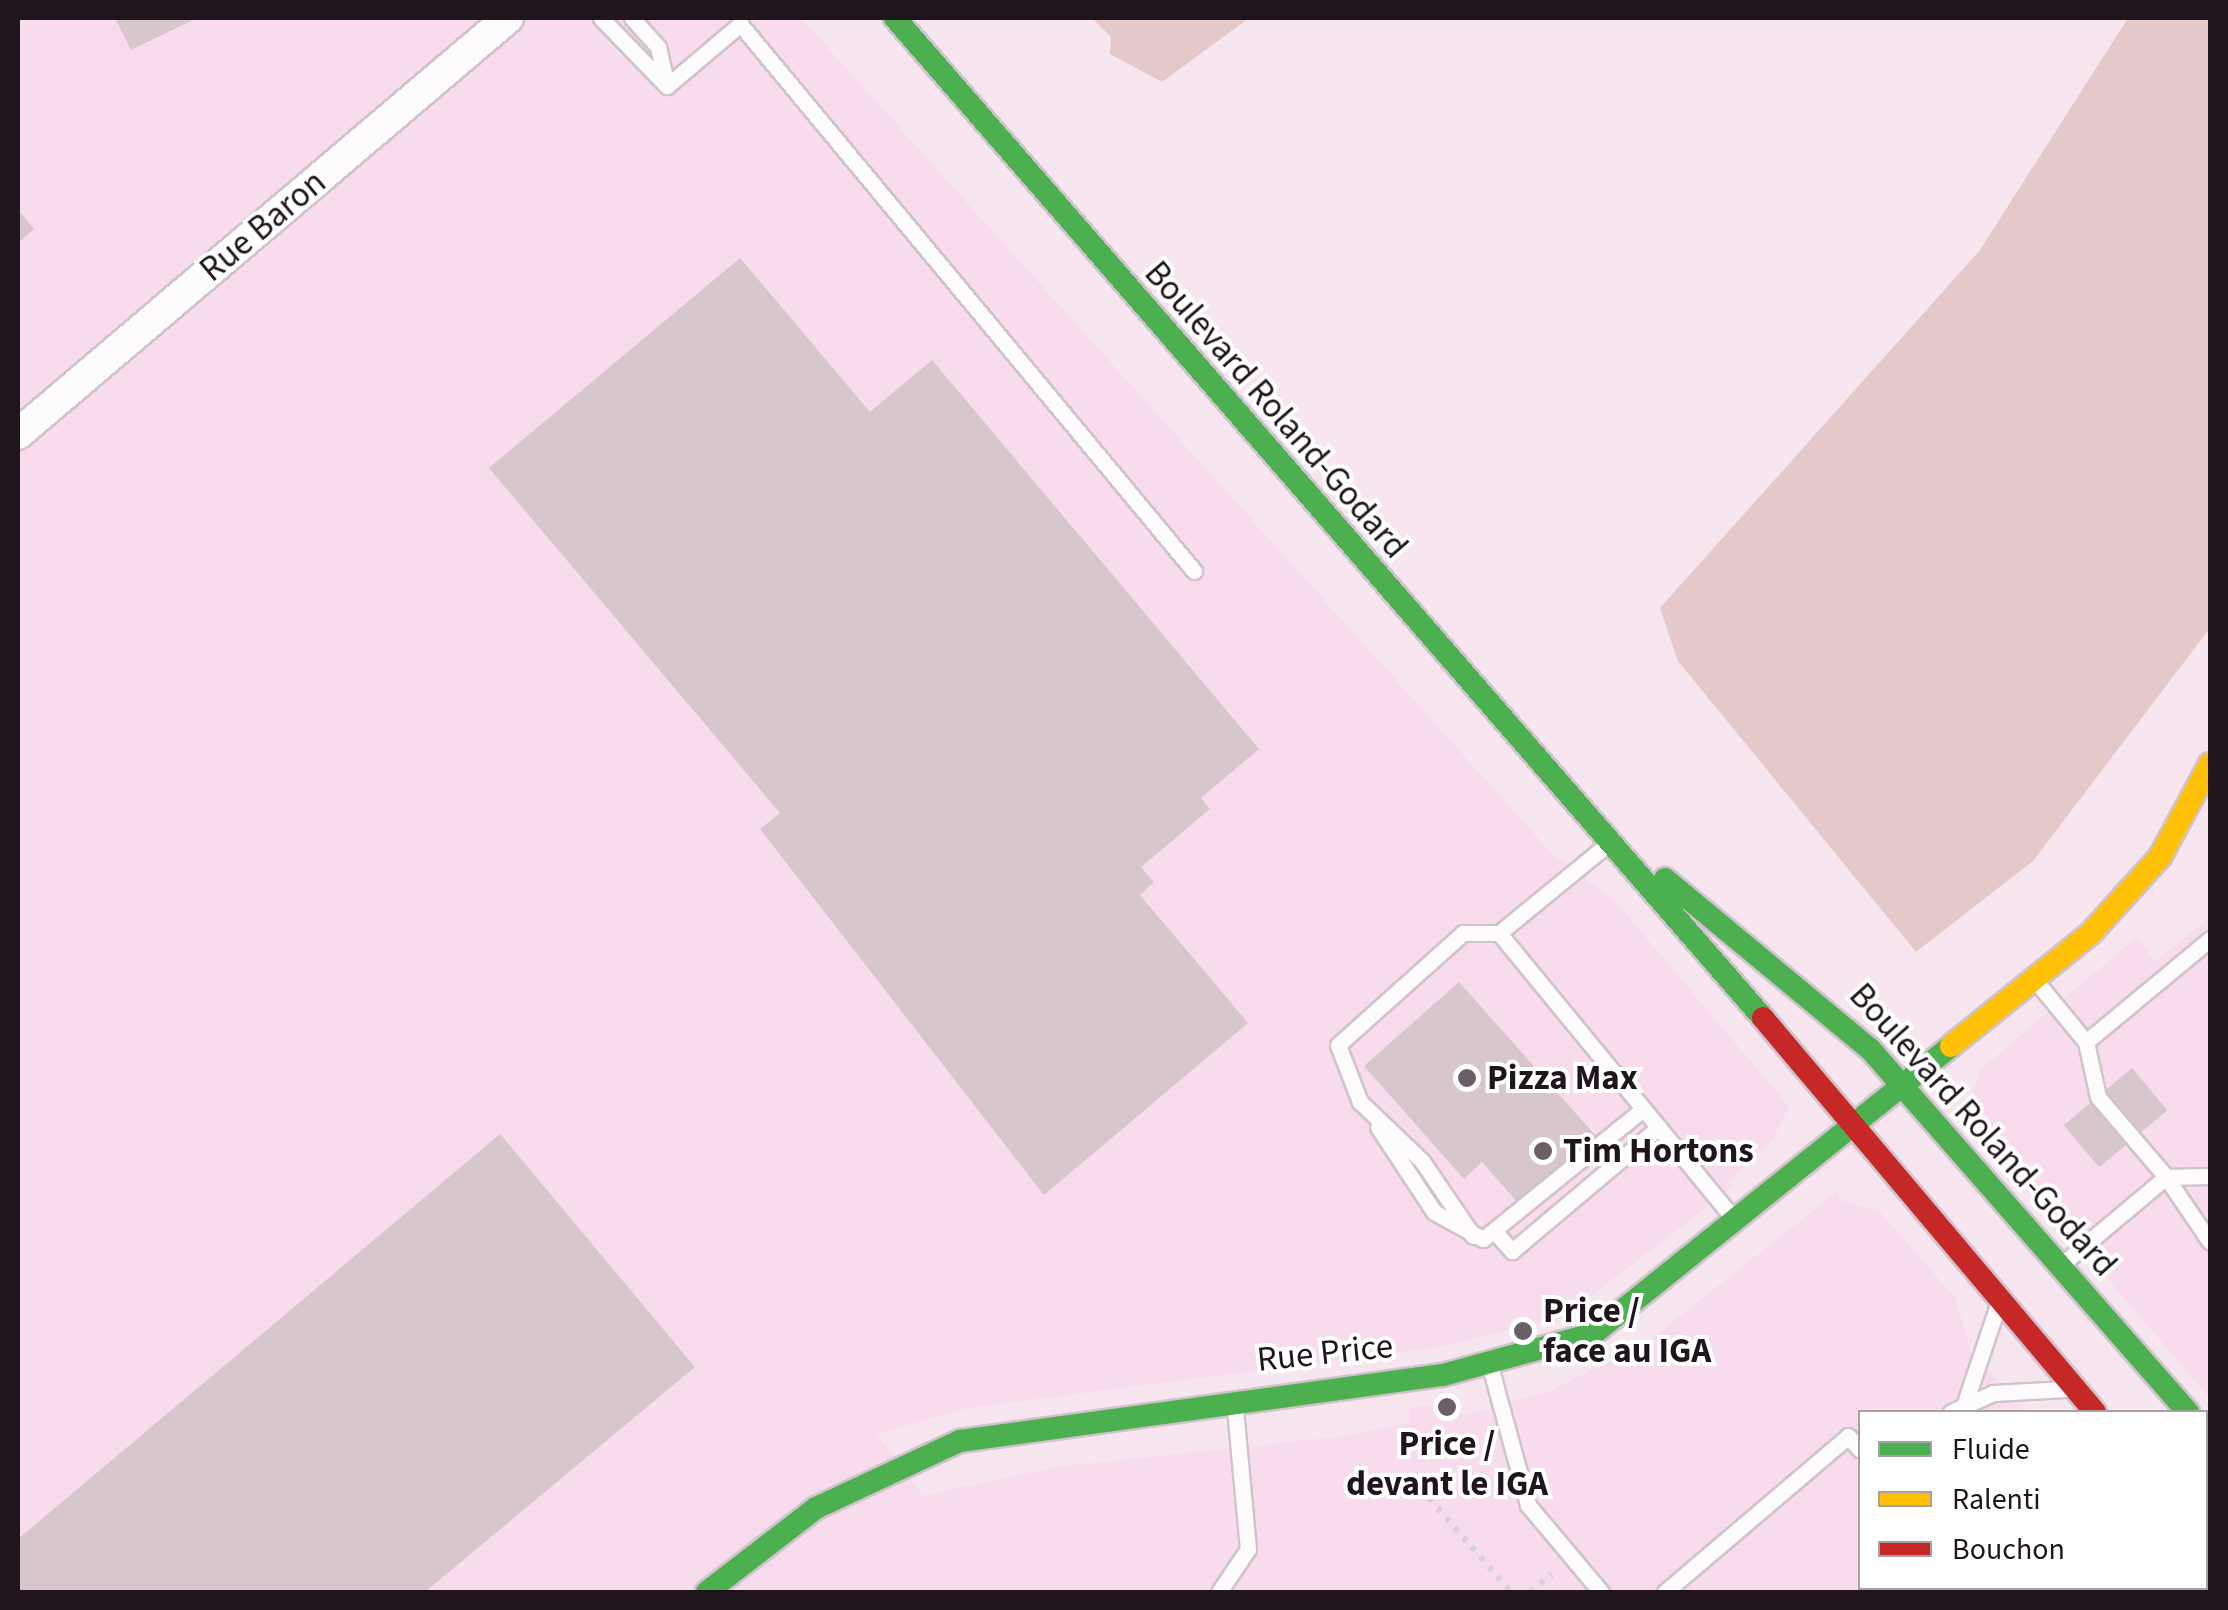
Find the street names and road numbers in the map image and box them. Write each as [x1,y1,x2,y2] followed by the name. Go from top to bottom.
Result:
[191,161,335,291] street label: Rue Baron
[1136,253,1416,567] street label: Boulevard Roland-Godard
[1840,975,2126,1285] street label: Boulevard Roland-Godard
[1255,1325,1395,1381] street label: Rue Price

